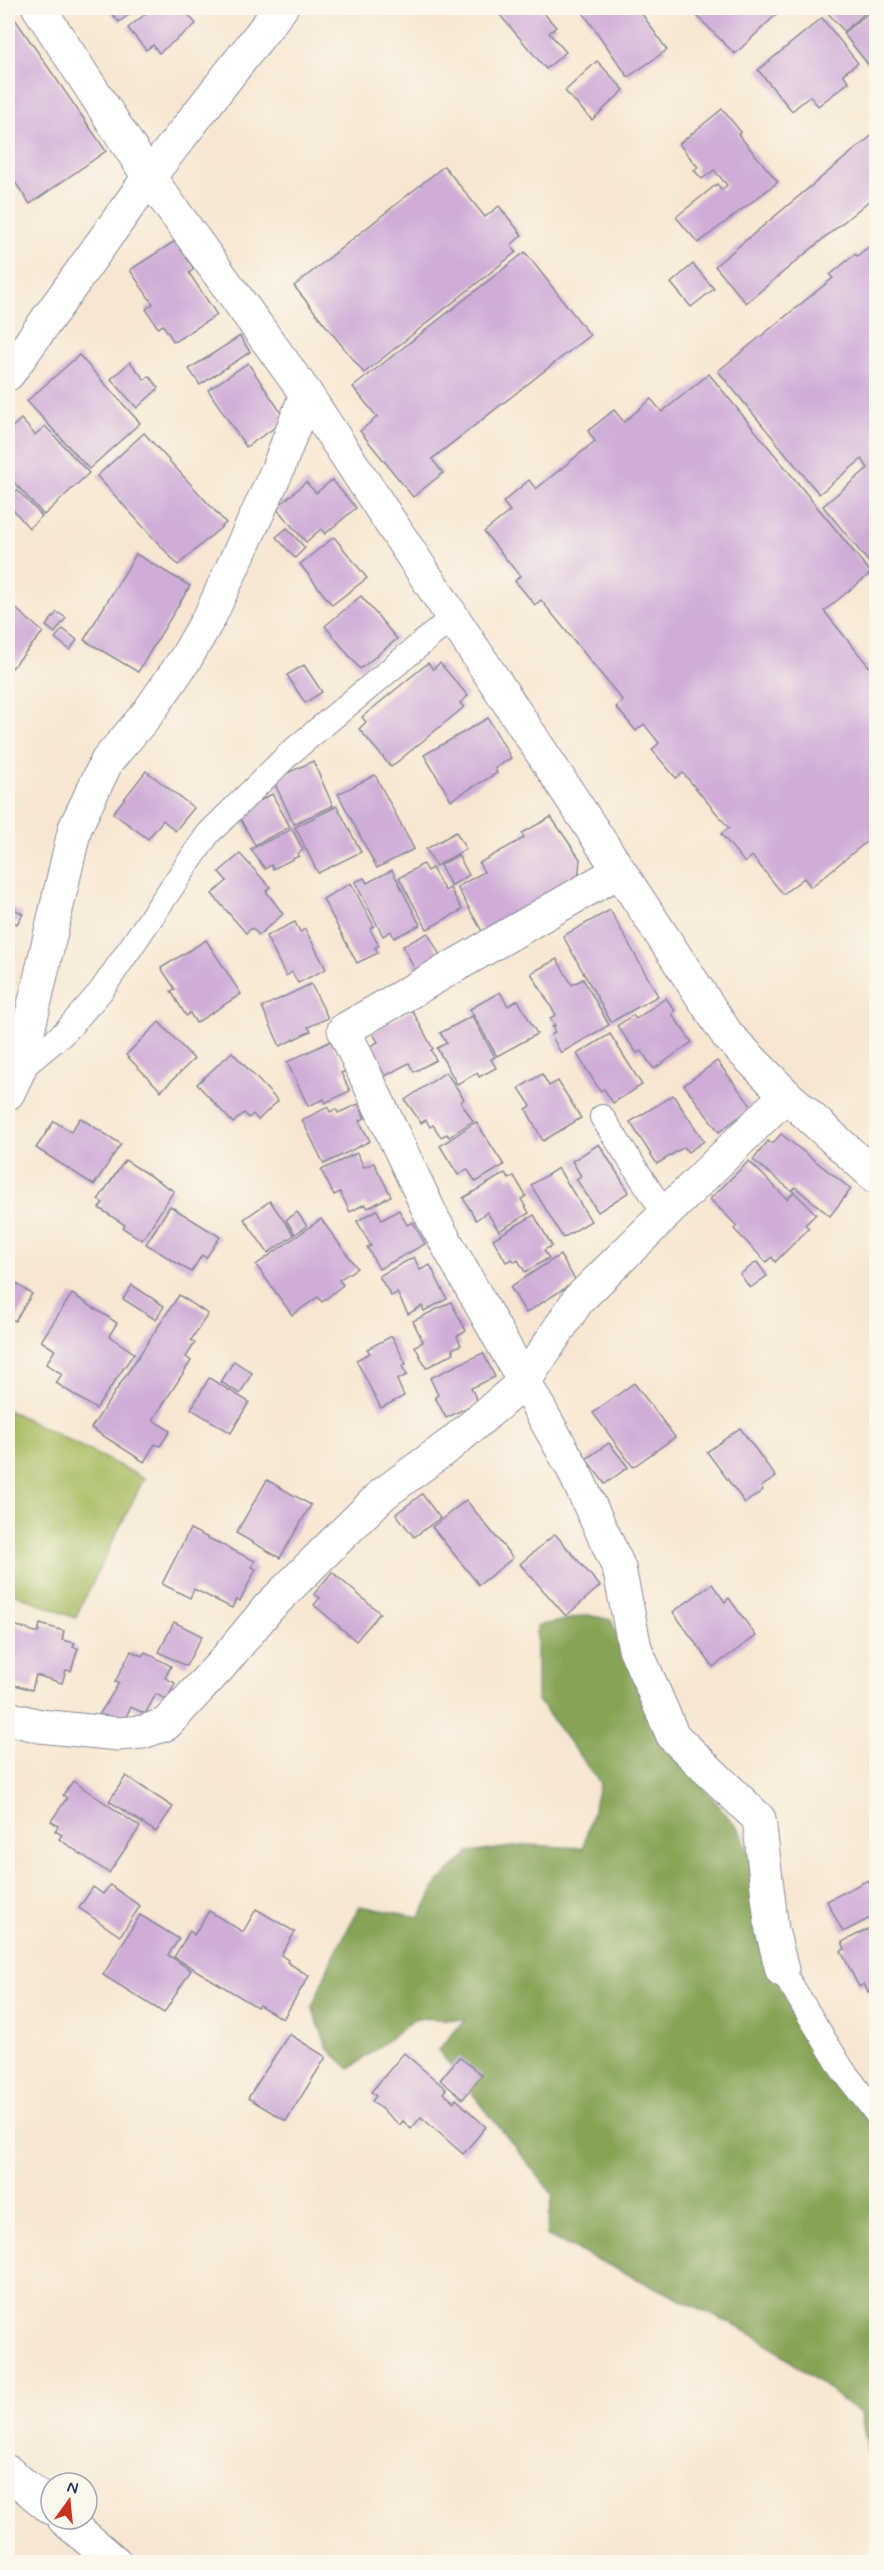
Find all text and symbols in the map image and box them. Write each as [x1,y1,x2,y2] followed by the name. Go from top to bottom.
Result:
[39,2471,99,2531] north arrow
[65,2476,80,2499] text: N

